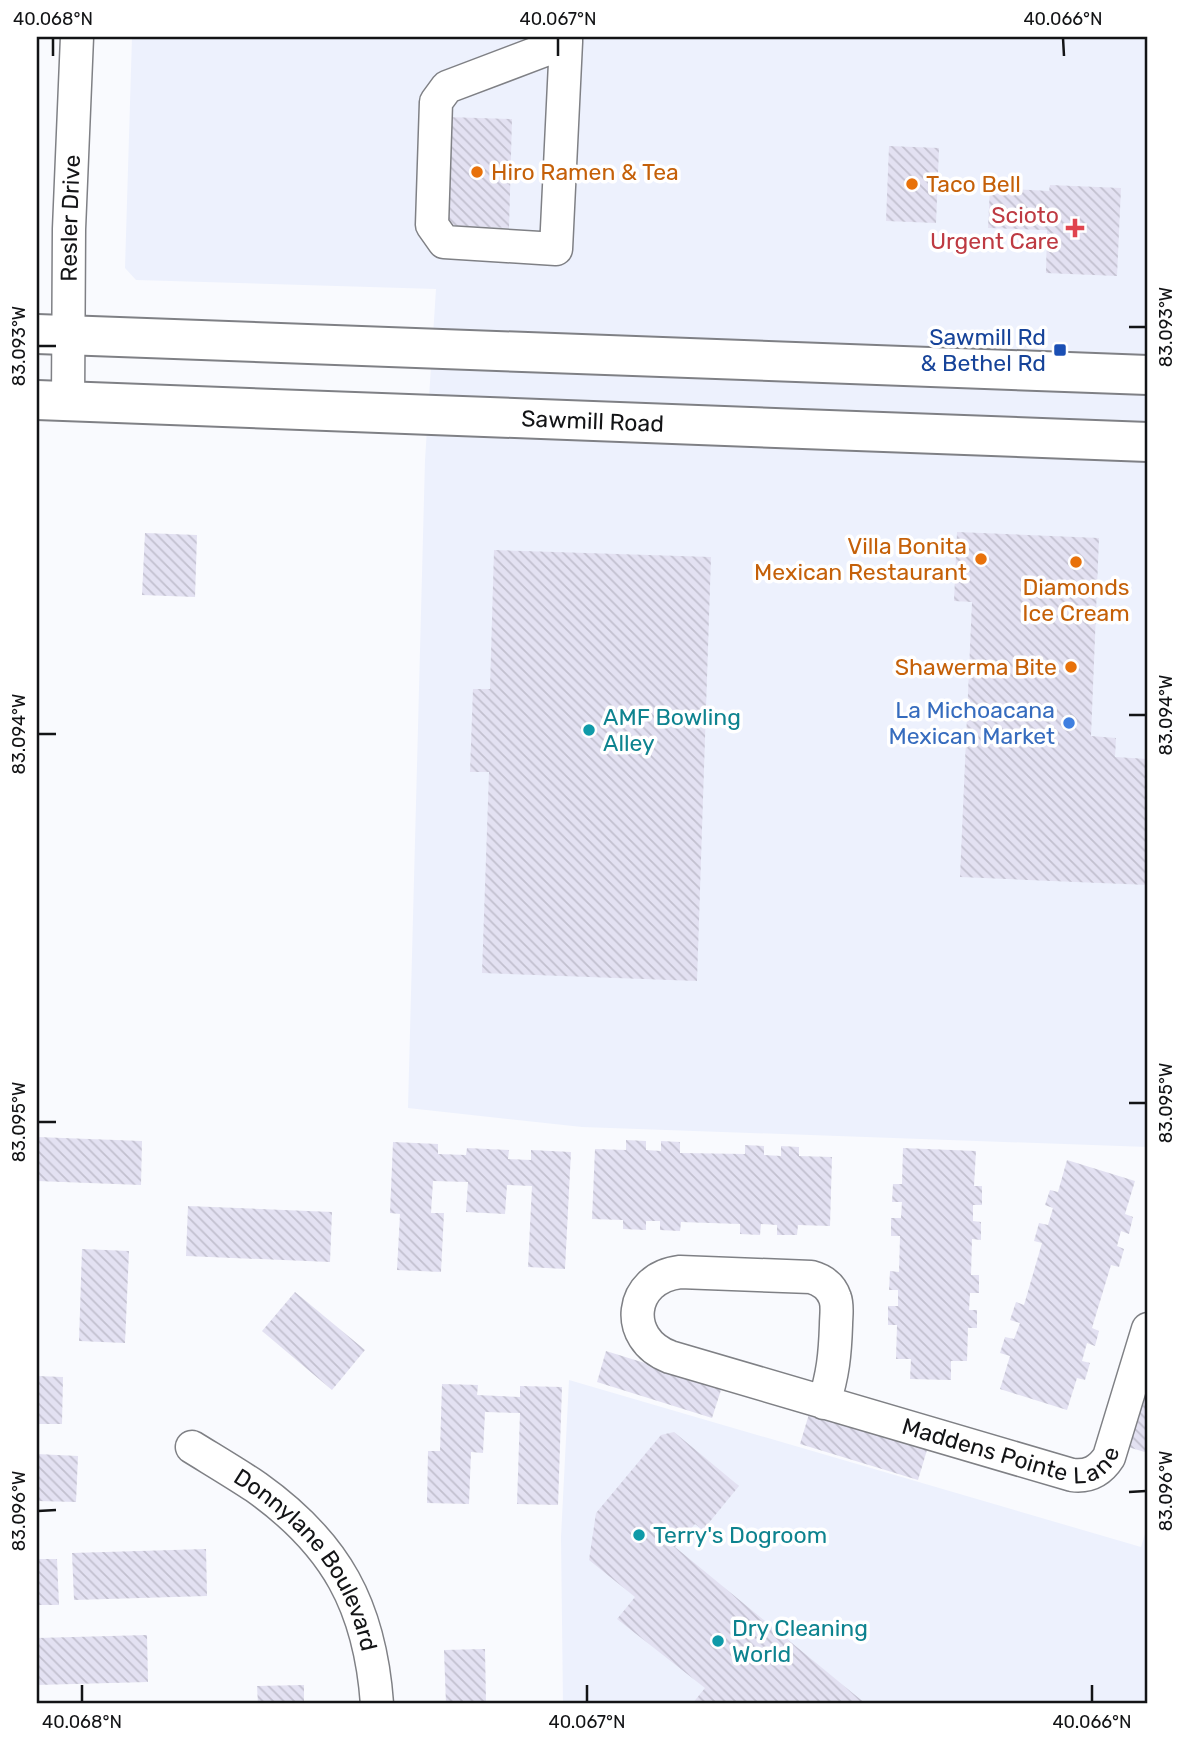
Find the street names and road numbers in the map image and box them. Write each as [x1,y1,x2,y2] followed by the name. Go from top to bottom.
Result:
[55,154,86,282] street label: Resler Drive
[521,404,664,438] street label: Sawmill Road
[899,1412,1125,1490] street label: Maddens Pointe Lane
[229,1463,383,1654] street label: Donnylane Boulevard

